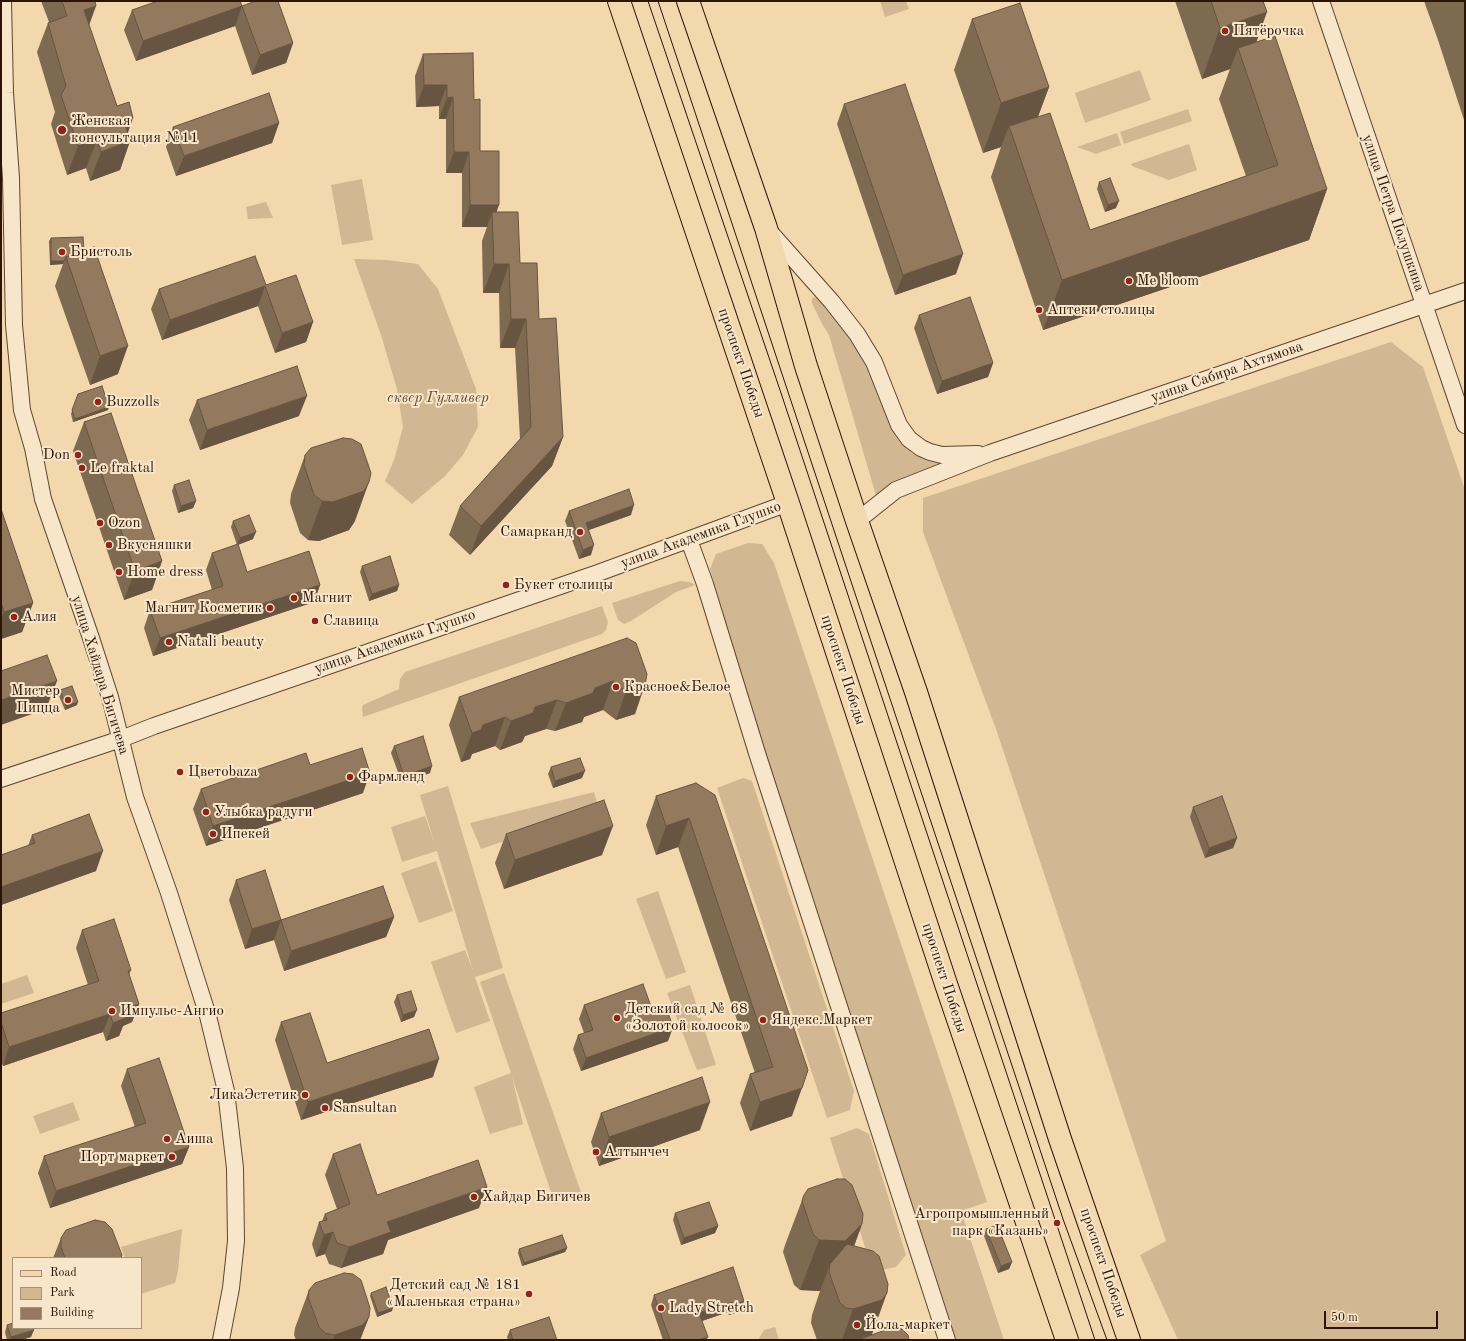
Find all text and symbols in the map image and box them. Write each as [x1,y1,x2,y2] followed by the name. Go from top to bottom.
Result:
[1233,22,1304,40] place label: Пятёрочка
[1220,26,1230,36] marker: Пятёрочка
[71,112,199,147] place label: Женская консультация №11
[56,124,68,136] marker: Женская консультация №11
[1358,132,1428,294] street label: улица Петра Полушкина
[70,243,132,261] place label: Бристоль
[57,247,67,257] marker: Бристоль
[1137,272,1199,290] place label: Me bloom
[1124,276,1134,286] marker: Me bloom
[1047,301,1155,319] place label: Аптеки столицы
[1034,305,1044,315] marker: Аптеки столицы
[714,306,768,420] street label: проспект Победы
[1149,337,1305,407] street label: улица Сабира Ахтямова
[387,389,489,407] park label: сквер Гулливер
[106,393,160,411] place label: Buzzolls
[93,397,103,407] marker: Buzzolls
[43,446,70,464] place label: Don
[73,450,83,460] marker: Don
[90,459,154,477] place label: Le fraktal
[77,463,87,473] marker: Le fraktal
[618,498,784,572] street label: улица Академика Глушко
[108,514,141,532] place label: Ozon
[95,518,105,528] marker: Ozon
[500,523,572,541] place label: Самарканд
[575,527,585,537] marker: Самарканд
[117,536,192,554] place label: Вкусняшки
[104,540,114,550] marker: Вкусняшки
[127,563,203,581] place label: Home dress
[114,567,124,577] marker: Home dress
[514,576,613,594] place label: Букет столицы
[501,580,511,590] marker: Букет столицы
[302,589,352,607] place label: Магнит
[67,593,133,757] street label: улица Хайдара Бигичева
[289,593,299,603] marker: Магнит
[145,599,262,617] place label: Магнит Косметик
[265,603,275,613] marker: Магнит Косметик
[312,606,478,678] street label: улица Академика Глушко
[22,608,57,626] place label: Алия
[9,612,19,622] marker: Алия
[323,612,379,630] place label: Славица
[817,613,869,727] street label: проспект Победы
[310,616,320,626] marker: Славица
[177,633,264,651] place label: Natali beauty
[164,637,174,647] marker: Natali beauty
[624,678,730,696] place label: Красное&Белое
[11,682,60,717] place label: Мистер Пицца
[611,682,621,692] marker: Красное&Белое
[63,695,73,705] marker: Мистер Пицца
[188,763,258,781] place label: Цветоbaza
[175,767,185,777] marker: Цветоbaza
[358,768,424,786] place label: Фармленд
[345,772,355,782] marker: Фармленд
[214,803,313,821] place label: Улыбка радуги
[201,807,211,817] marker: Улыбка радуги
[221,825,270,843] place label: Ипекей
[208,829,218,839] marker: Ипекей
[918,921,970,1035] street label: проспект Победы
[625,1000,749,1035] place label: Детский сад № 68 «Золотой колосок»
[120,1002,224,1020] place label: Импульс-Ангио
[107,1006,117,1016] marker: Импульс-Ангио
[771,1011,872,1029] place label: Яндекс.Маркет
[612,1013,622,1023] marker: Детский сад № 68 «Золотой колосок»
[758,1015,768,1025] marker: Яндекс.Маркет
[210,1086,297,1104] place label: ЛикаЭстетик
[300,1090,310,1100] marker: ЛикаЭстетик
[333,1099,397,1117] place label: Sansultan
[320,1103,330,1113] marker: Sansultan
[175,1130,213,1148] place label: Аиша
[162,1134,172,1144] marker: Аиша
[604,1143,669,1161] place label: Алтынчеч
[591,1147,601,1157] marker: Алтынчеч
[80,1148,164,1166] place label: Порт маркет
[167,1152,177,1162] marker: Порт маркет
[482,1188,590,1206] place label: Хайдар Бигичев
[469,1192,479,1202] marker: Хайдар Бигичев
[914,1205,1049,1240] place label: Агропромышленный парк «Казань»
[1076,1206,1130,1320] street label: проспект Победы
[1052,1218,1062,1228] marker: Агропромышленный парк «Казань»
[12,1257,142,1329] legend
[50,1267,77,1279] text: Road
[386,1276,521,1311] place label: Детский сад № 181 «Маленькая страна»
[50,1287,75,1299] text: Park
[524,1289,534,1299] marker: Детский сад № 181 «Маленькая страна»
[669,1299,754,1317] place label: Lady Stretch
[656,1303,666,1313] marker: Lady Stretch
[1326,1303,1440,1329] scale bar
[50,1307,94,1319] text: Building
[1331,1312,1358,1324] text: 50 m
[865,1316,950,1334] place label: Йола-маркет
[852,1320,862,1330] marker: Йола-маркет

